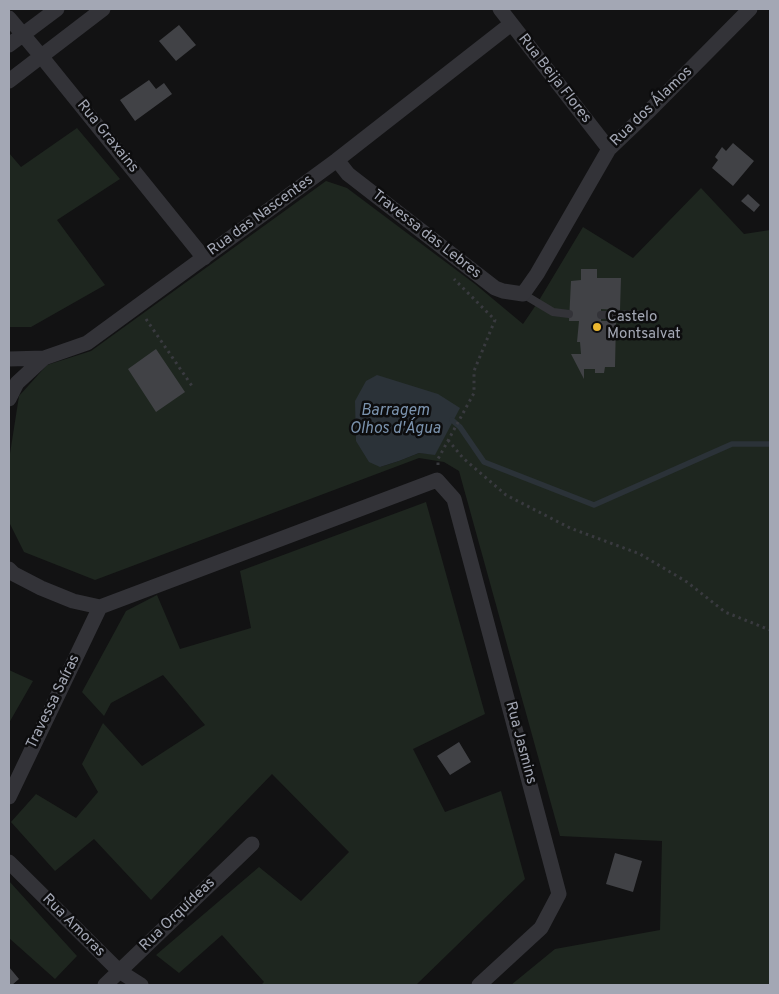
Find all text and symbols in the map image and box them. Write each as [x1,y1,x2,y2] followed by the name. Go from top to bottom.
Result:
[514,31,594,127] street label: Rua Beija Flores
[607,63,697,151] street label: Rua dos Álamos
[72,97,142,177] street label: Rua Graxains
[205,172,317,260] street label: Rua das Nascentes
[368,187,484,283] street label: Travessa das Lebres
[607,309,681,344] place label: Castelo Montsalvat
[591,321,603,333] marker: Castelo Montsalvat
[349,402,441,440] water label: Barragem Olhos d'Água
[23,652,85,752] street label: Travessa Saíras
[500,700,540,786] street label: Rua Jasmins
[136,874,220,956] street label: Rua Orquídeas
[38,891,108,961] street label: Rua Amoras

